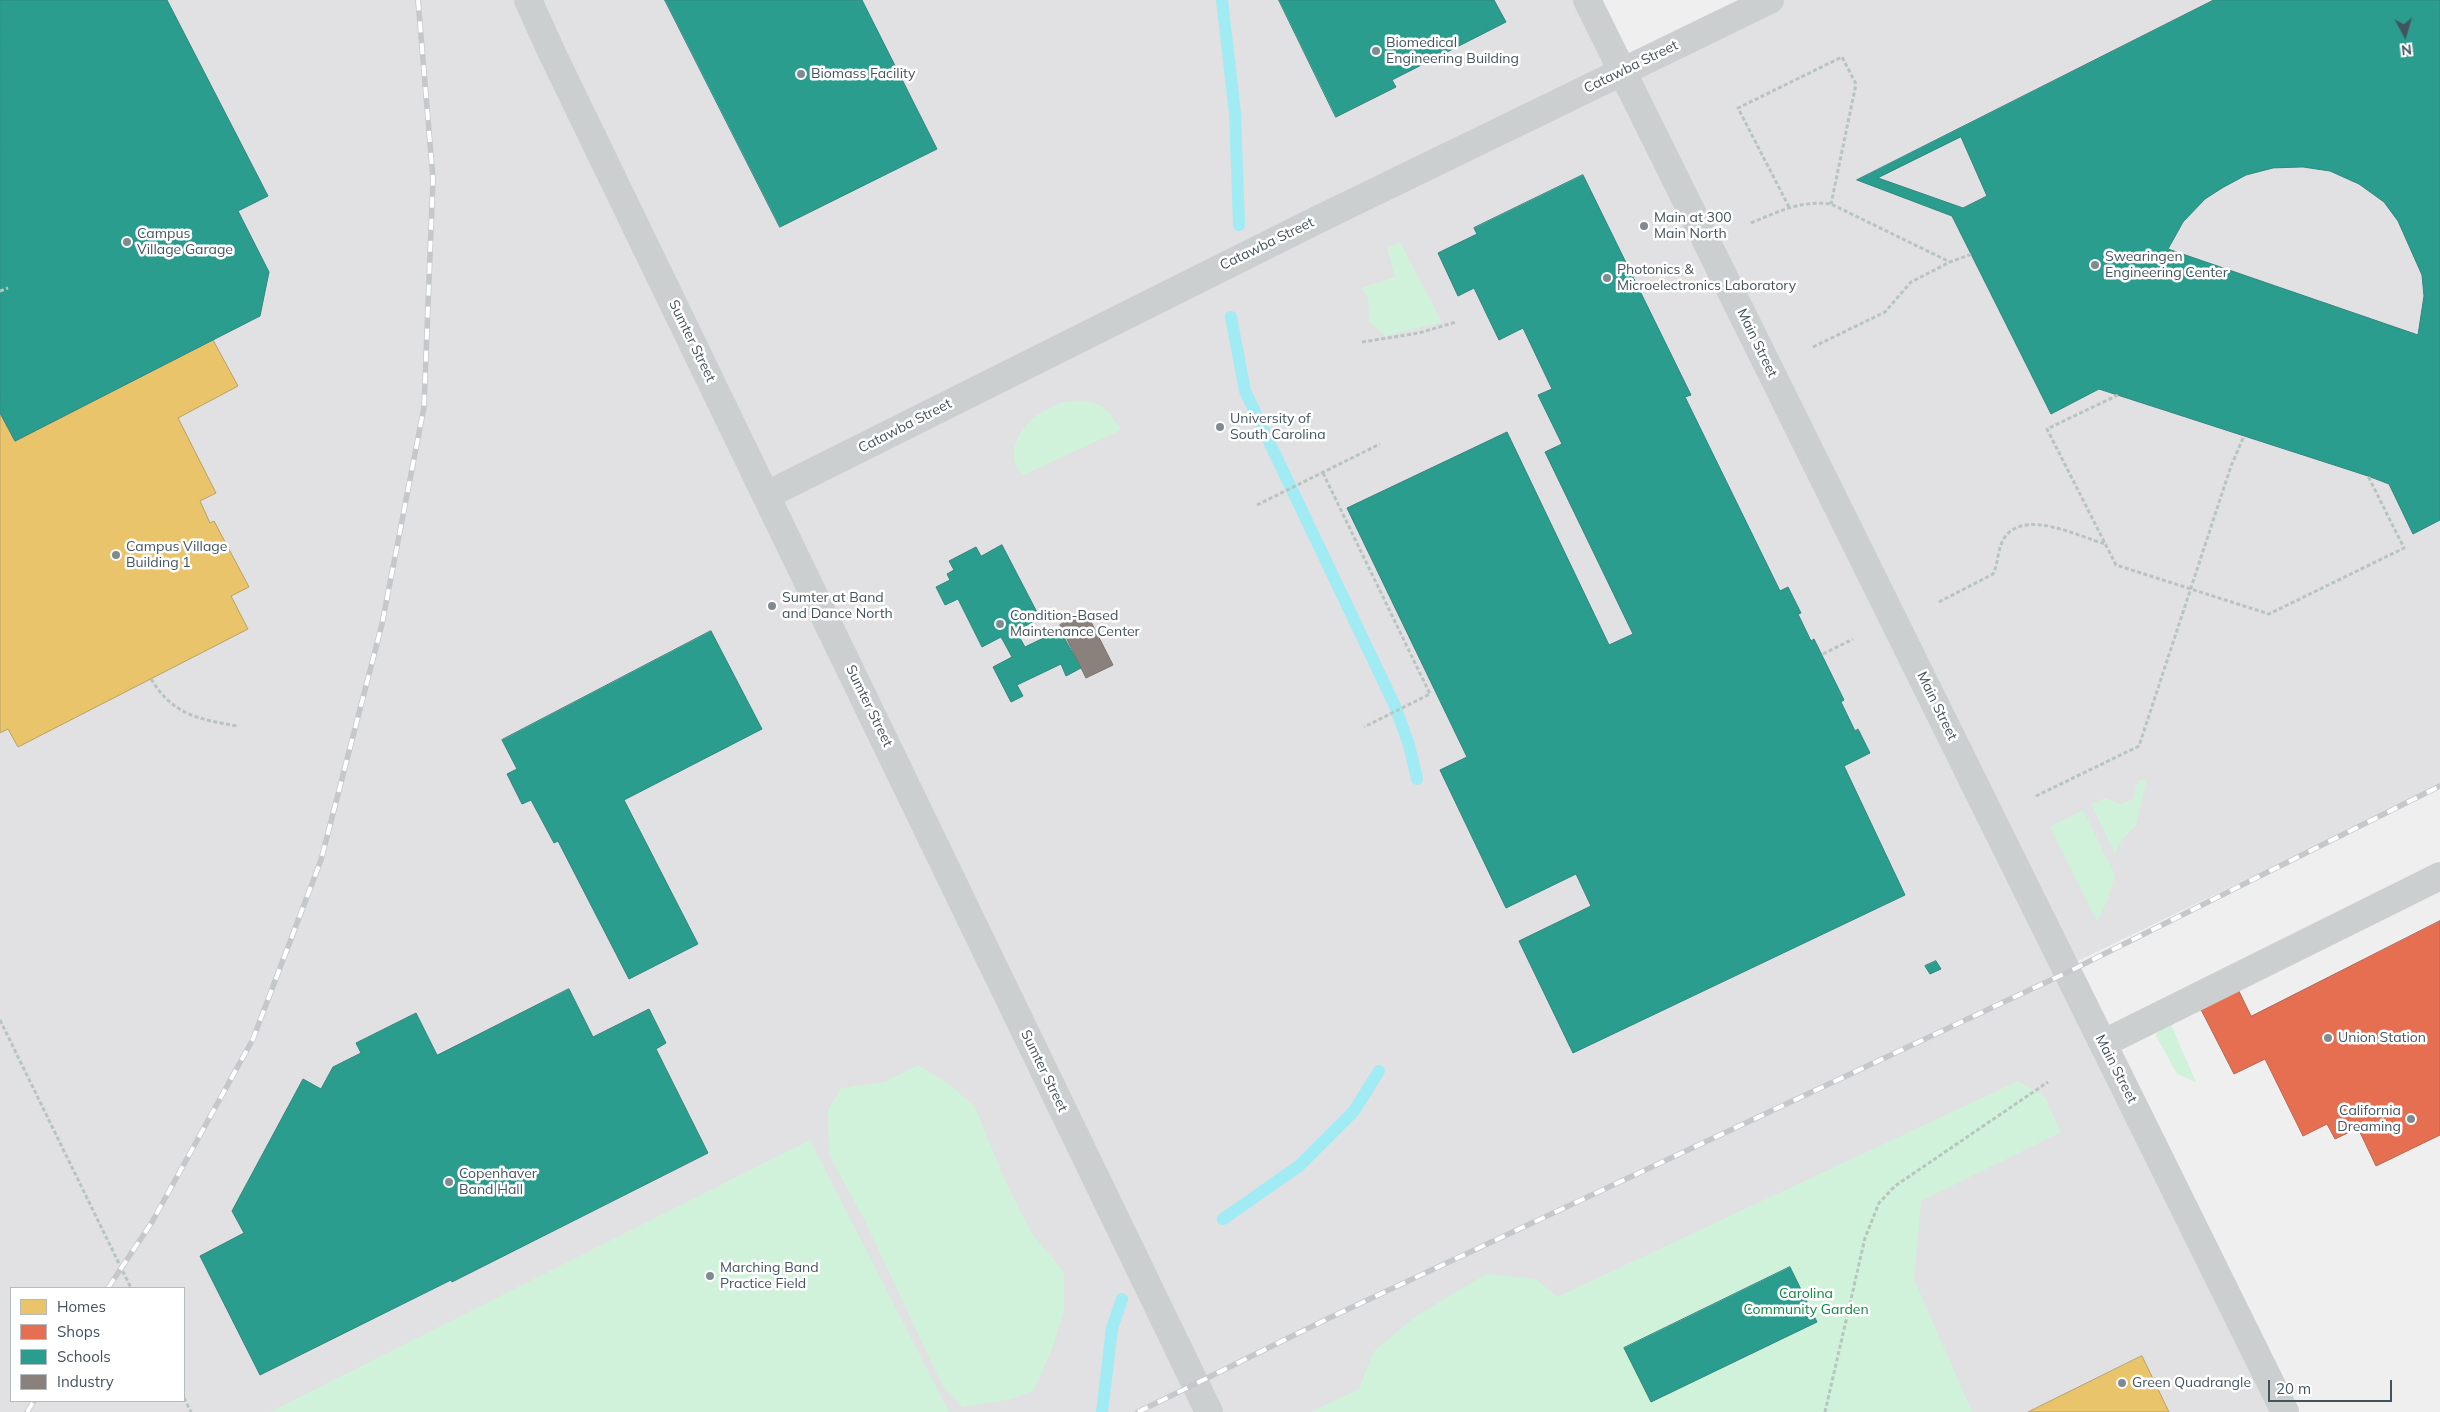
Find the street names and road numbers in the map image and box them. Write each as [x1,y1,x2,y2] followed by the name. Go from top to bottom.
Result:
[1581,37,1681,97] street label: Catawba Street
[1217,214,1317,274] street label: Catawba Street
[665,297,719,385] street label: Sumter Street
[1733,306,1781,380] street label: Main Street
[856,395,954,457] street label: Catawba Street
[842,662,896,750] street label: Sumter Street
[1913,669,1961,743] street label: Main Street
[1017,1027,1071,1115] street label: Sumter Street
[2092,1032,2140,1106] street label: Main Street

